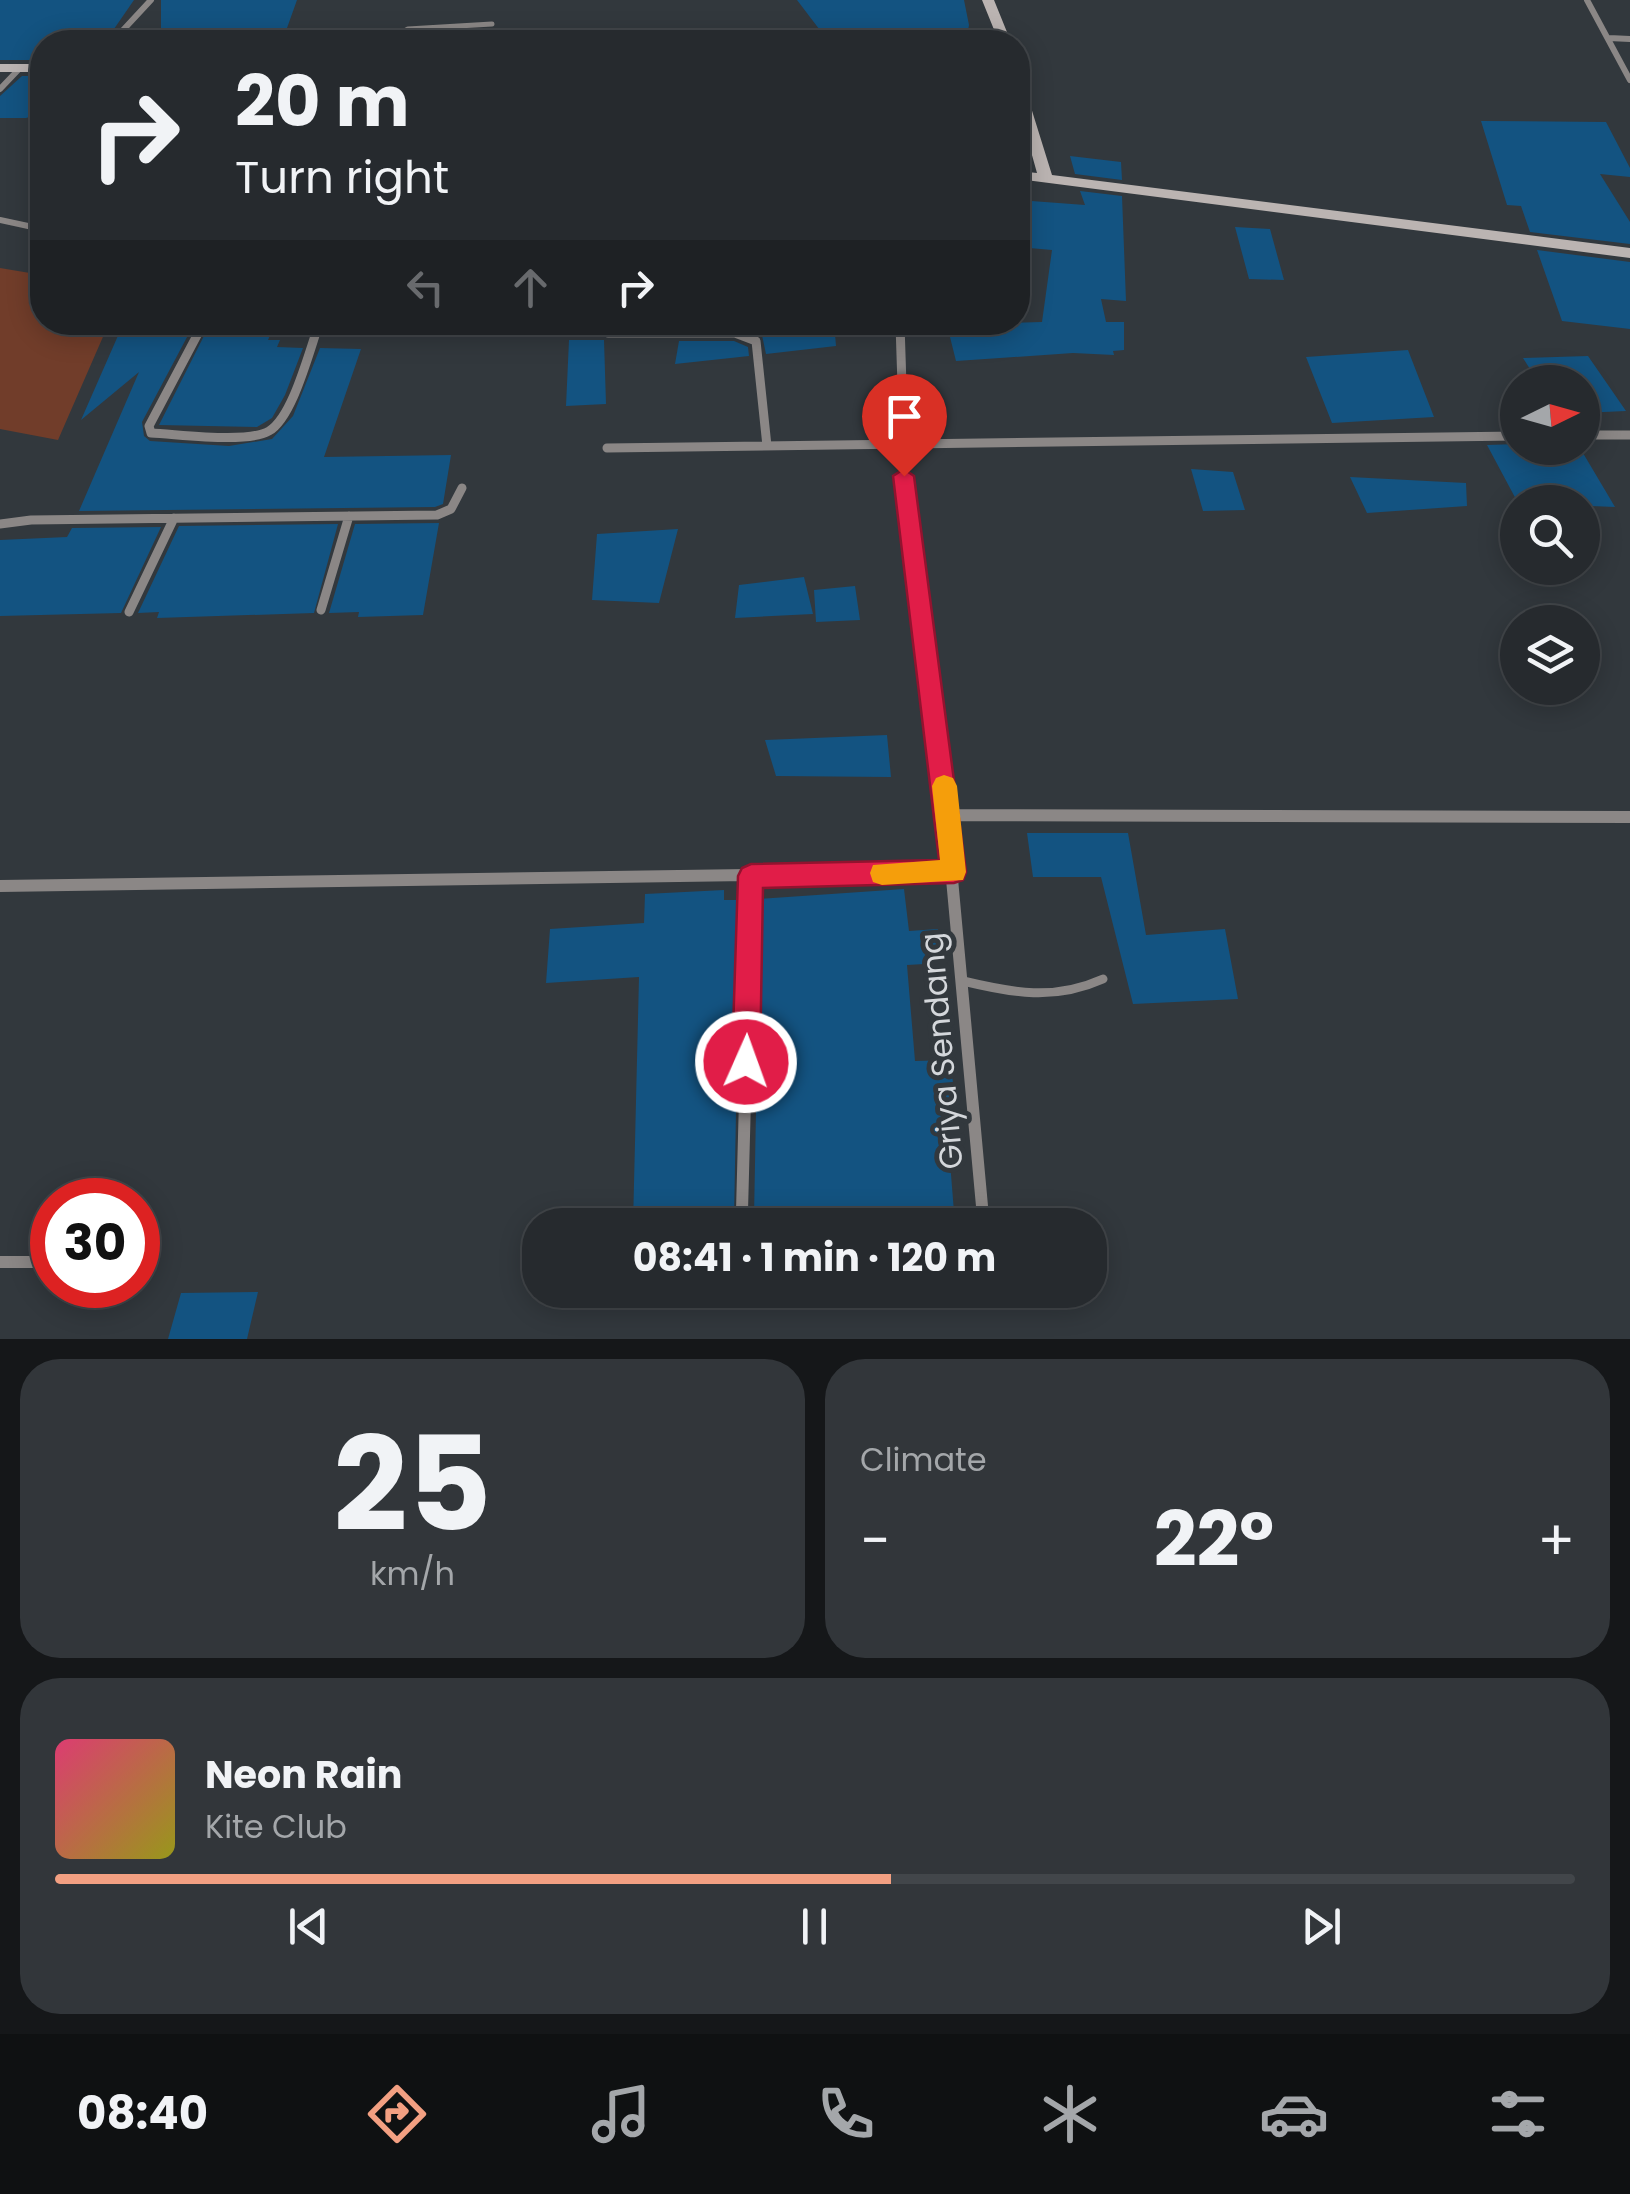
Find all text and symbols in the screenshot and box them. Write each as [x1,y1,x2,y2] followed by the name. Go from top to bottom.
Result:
[235,52,410,151] text: 20 m
[70,70,200,200] icon: right
[235,146,449,209] text: Turn right
[398,260,453,315] icon: left
[503,260,558,315] icon: ahead
[608,260,663,315] icon: right
[1500,365,1600,465] north arrow
[1500,365,1600,705] map controls
[862,374,947,477] pin
[877,389,932,444] icon: arrive
[1500,485,1600,585] button: search
[1500,605,1600,705] button: layers
[908,931,974,1171] street label: Griya Sendang
[694,1010,798,1114] position arrow
[30,1178,160,1308] speed limit sign: 30
[633,1231,996,1284] text: 08:41 · 1 min · 120 m
[333,1393,492,1576] text: 25
[860,1437,987,1482] text: Climate
[1154,1487,1274,1592] text: 22°
[860,1502,890,1579] text: −
[1537,1502,1575,1579] text: +
[370,1551,455,1596] text: km/h
[205,1748,402,1801] text: Neon Rain
[205,1804,347,1849] text: Kite Club
[281,1899,336,1954] icon: previous
[787,1899,842,1954] icon: pause
[1294,1899,1349,1954] icon: next
[362,2079,432,2149] icon: directions
[586,2079,656,2149] icon: music
[811,2079,881,2149] icon: phone
[1035,2079,1105,2149] icon: climate
[1259,2079,1329,2149] icon: car
[1483,2079,1553,2149] icon: filters
[77,2082,208,2145] text: 08:40

